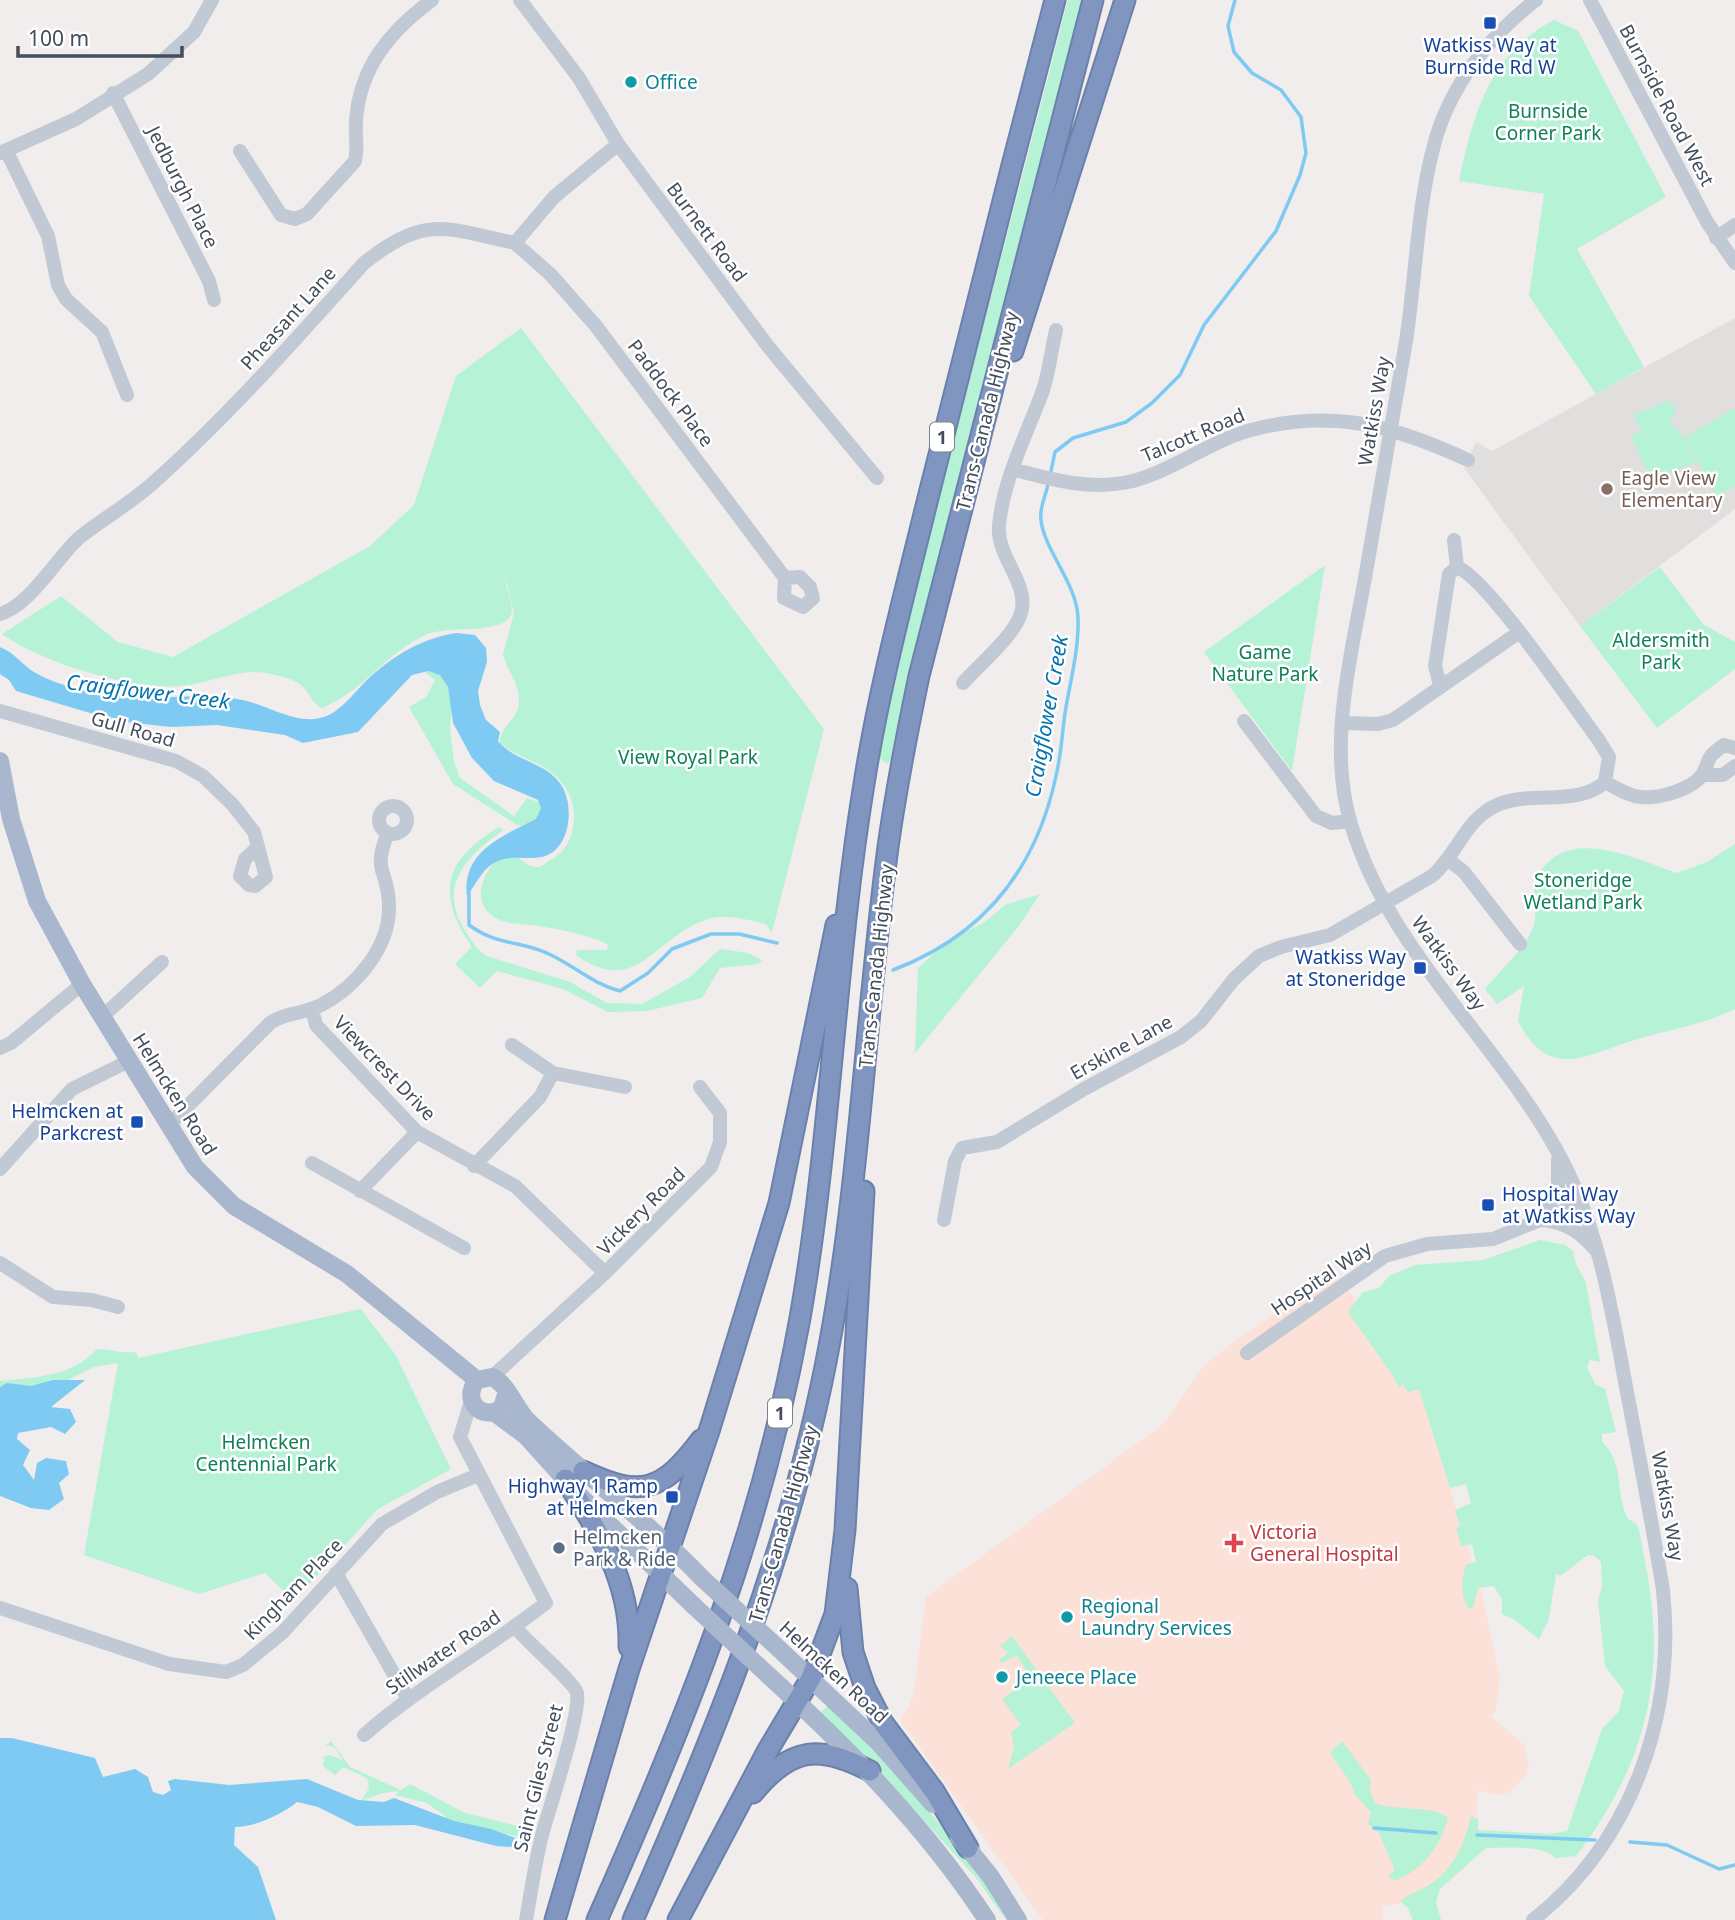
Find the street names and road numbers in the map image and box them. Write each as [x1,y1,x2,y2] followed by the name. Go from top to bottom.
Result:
[1613,20,1721,191] street label: Burnside Road West
[140,120,225,253] street label: Jedburgh Place
[661,177,753,287] street label: Burnett Road
[235,261,341,375] street label: Pheasant Lane
[950,308,1024,513] street label: Trans-Canada Highway
[622,334,720,452] street label: Paddock Place
[1352,354,1396,468] street label: Watkiss Way
[1138,402,1248,468] street label: Talcott Road
[930,422,954,452] road number: 1
[88,705,178,753] street label: Gull Road
[852,863,900,1069] street label: Trans-Canada Highway
[1406,911,1492,1016] street label: Watkiss Way
[1065,1008,1177,1086] street label: Erskine Lane
[328,1010,442,1126] street label: Viewcrest Drive
[127,1028,223,1160] street label: Helmcken Road
[591,1161,691,1261] street label: Vickery Road
[1266,1235,1377,1321] street label: Hospital Way
[768,1398,792,1428] road number: 1
[742,1422,824,1626] street label: Trans-Canada Highway
[1646,1449,1690,1563] street label: Watkiss Way
[238,1532,348,1646] street label: Kingham Place
[380,1604,506,1700] street label: Stillwater Road
[774,1615,894,1729] street label: Helmcken Road
[507,1701,569,1854] street label: Saint Giles Street

